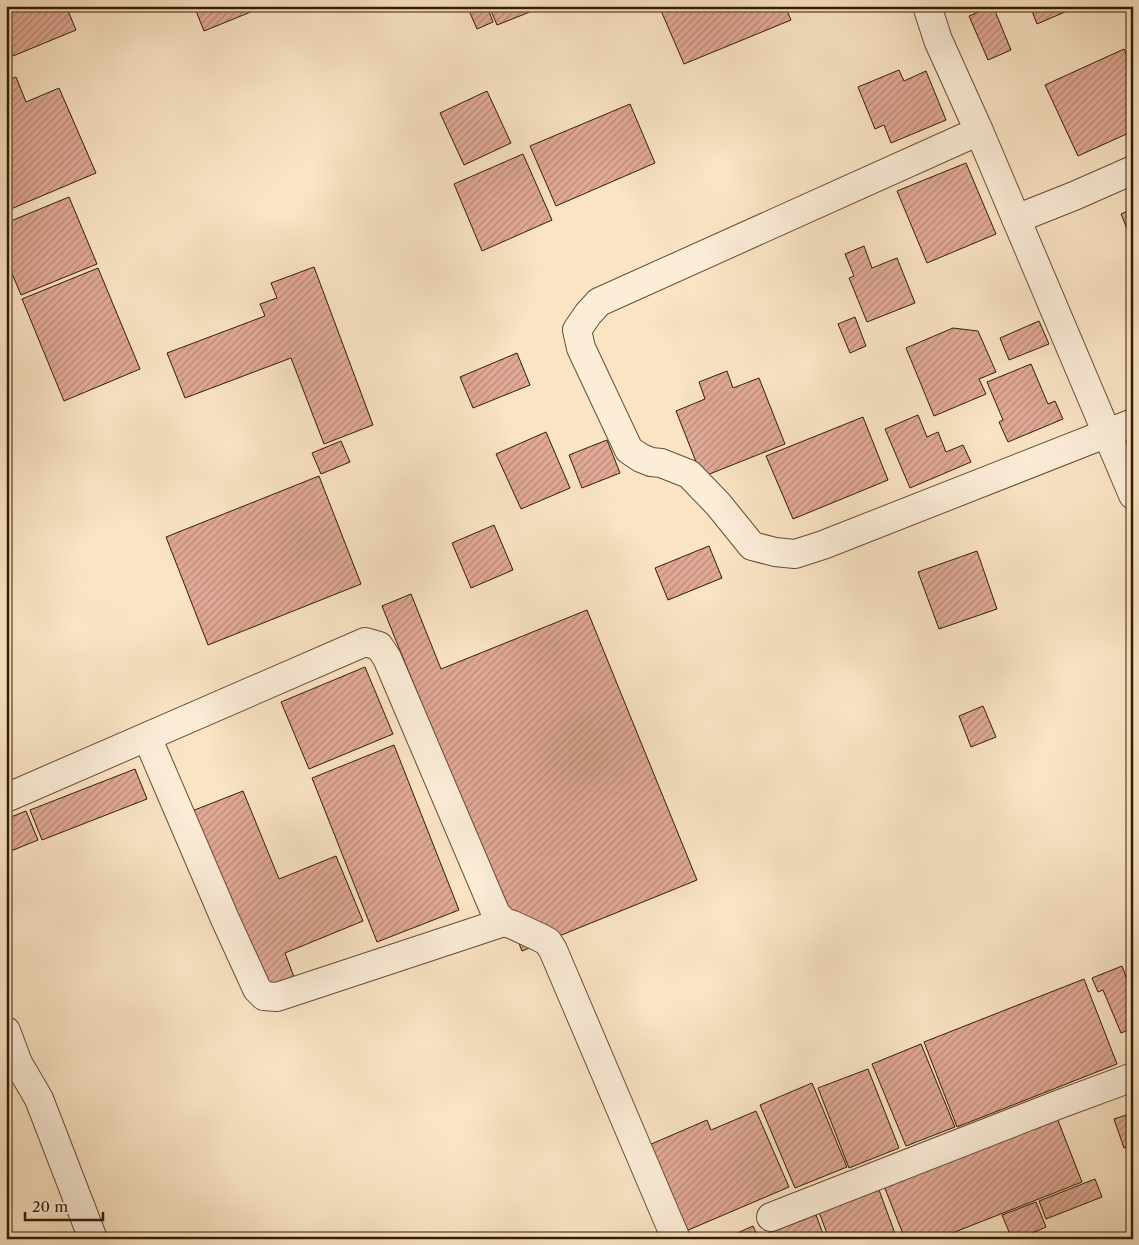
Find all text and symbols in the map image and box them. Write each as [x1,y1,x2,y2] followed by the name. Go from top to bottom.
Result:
[25,1190,102,1222] scale bar
[32,1197,68,1216] text: 20 m

